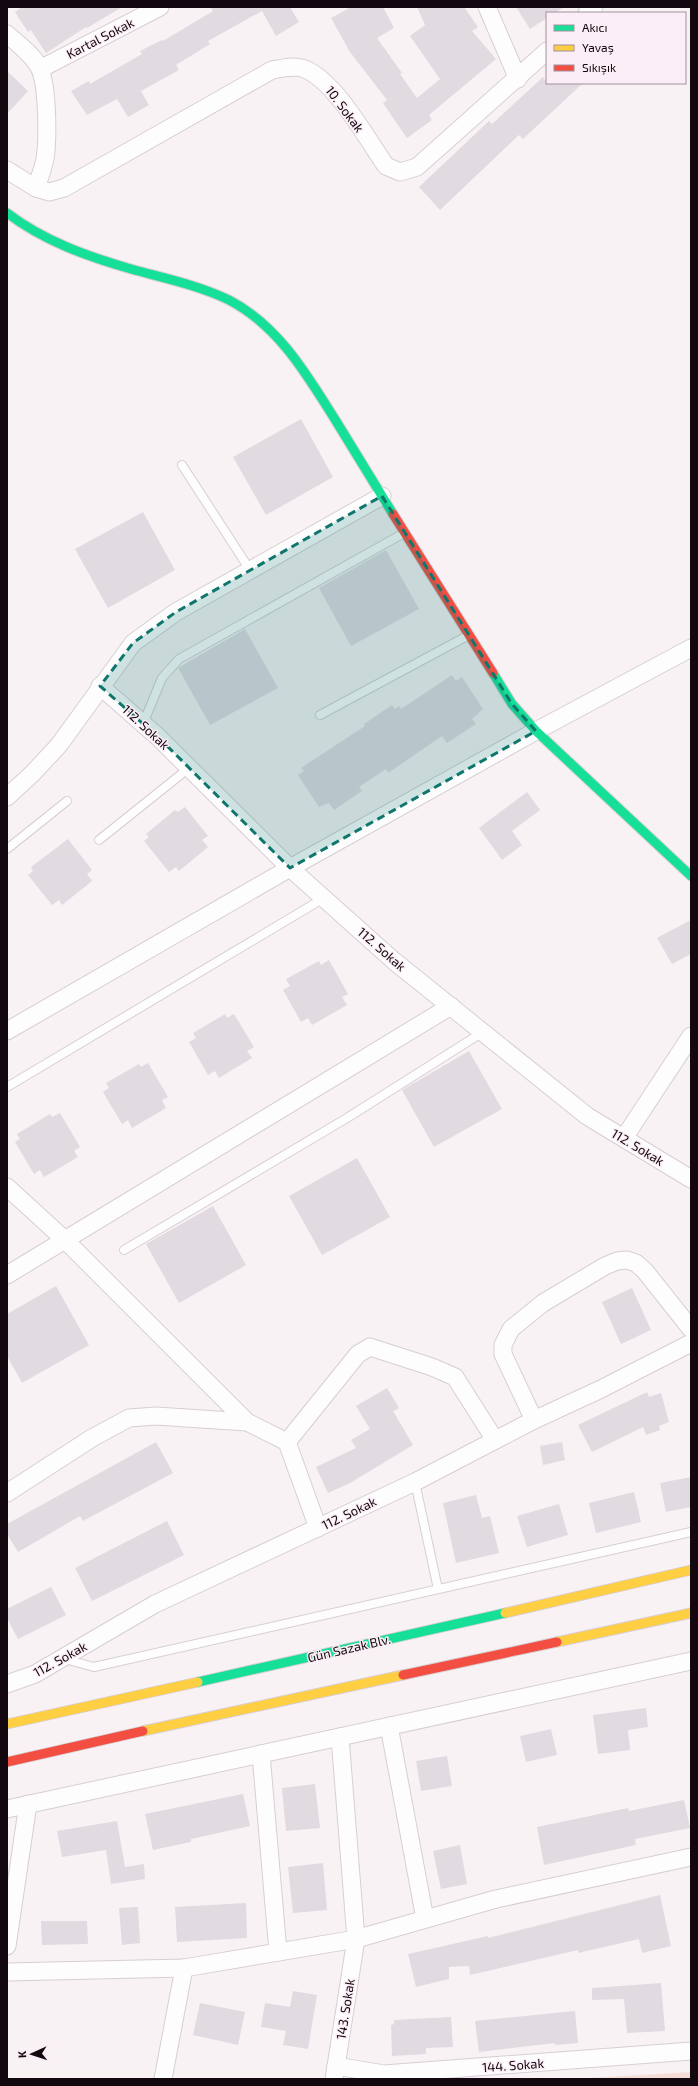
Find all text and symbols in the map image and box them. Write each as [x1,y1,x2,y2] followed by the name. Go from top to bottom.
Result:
[546,12,686,84] legend
[64,14,137,62] street label: Kartal Sokak
[582,20,607,34] text: Akıcı
[582,40,614,55] text: Yavaş
[582,60,616,75] text: Sıkışık
[322,83,368,136] street label: 10. Sokak
[119,701,173,753] street label: 112. Sokak
[355,924,410,975] street label: 112. Sokak
[609,1125,668,1169] street label: 112. Sokak
[319,1493,379,1533] street label: 112. Sokak
[306,1631,392,1665] street label: Gün Sazak Blv.
[31,1638,90,1680] street label: 112. Sokak
[332,1977,358,2041] street label: 143. Sokak
[12,2034,52,2074] north arrow
[15,2051,28,2058] text: K
[481,2055,545,2075] street label: 144. Sokak

